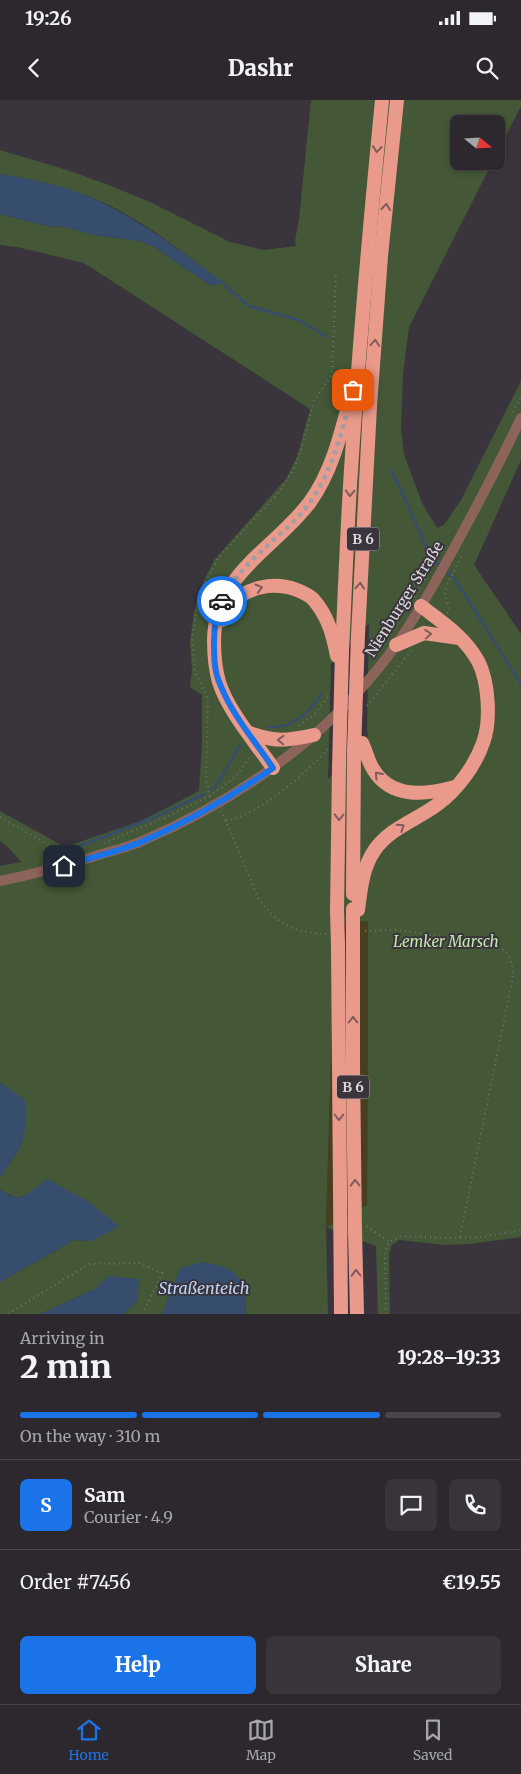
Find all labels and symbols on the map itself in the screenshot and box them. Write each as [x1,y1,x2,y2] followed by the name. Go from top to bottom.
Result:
[450,115,505,170] north arrow
[372,145,383,153] one-way arrow
[380,203,391,211] one-way arrow
[369,339,380,347] one-way arrow
[332,369,374,411] pin
[344,490,355,498] one-way arrow
[347,528,379,550] road number: B 6
[361,537,447,660] street label: Nienburger Straße
[197,576,247,626] courier
[355,582,366,590] one-way arrow
[254,584,263,594] one-way arrow
[425,629,433,640] one-way arrow
[277,735,284,745] one-way arrow
[375,772,384,781] one-way arrow
[334,813,344,821] one-way arrow
[396,823,405,833] one-way arrow
[43,845,85,887] pin
[393,932,499,951] park label: Lemker Marsch
[348,1016,358,1024] one-way arrow
[337,1076,369,1099] road number: B 6
[334,1113,344,1121] one-way arrow
[349,1178,360,1186] one-way arrow
[351,1268,361,1276] one-way arrow
[159,1278,249,1298] water label: Straßenteich

